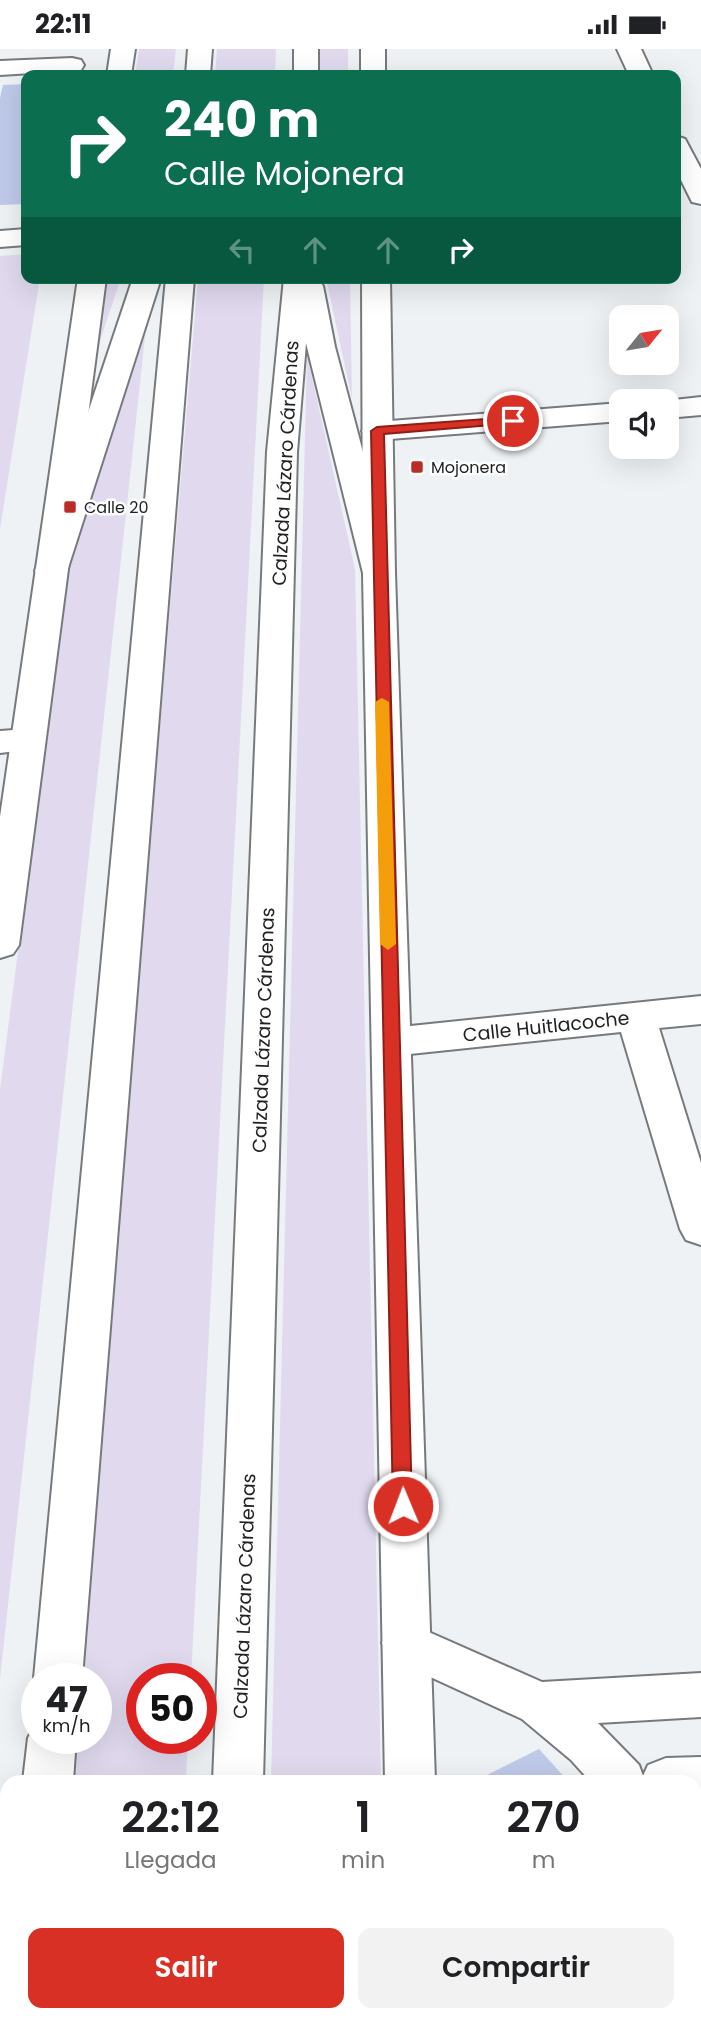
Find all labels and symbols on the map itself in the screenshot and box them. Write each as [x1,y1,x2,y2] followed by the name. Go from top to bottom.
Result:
[609,305,679,375] north arrow
[266,340,305,586] street label: Calzada Lázaro Cárdenas
[483,391,543,451] pin
[431,456,506,479] place label: Mojonera
[409,459,425,475] marker: Mojonera
[84,496,148,519] place label: Calle 20
[62,499,78,515] marker: Calle 20
[246,907,281,1153] street label: Calzada Lázaro Cárdenas
[461,1004,631,1049] street label: Calle Huitlacoche
[366,1469,440,1543] position arrow
[227,1473,262,1719] street label: Calzada Lázaro Cárdenas
[126,1663,217,1754] speed limit sign: 50

